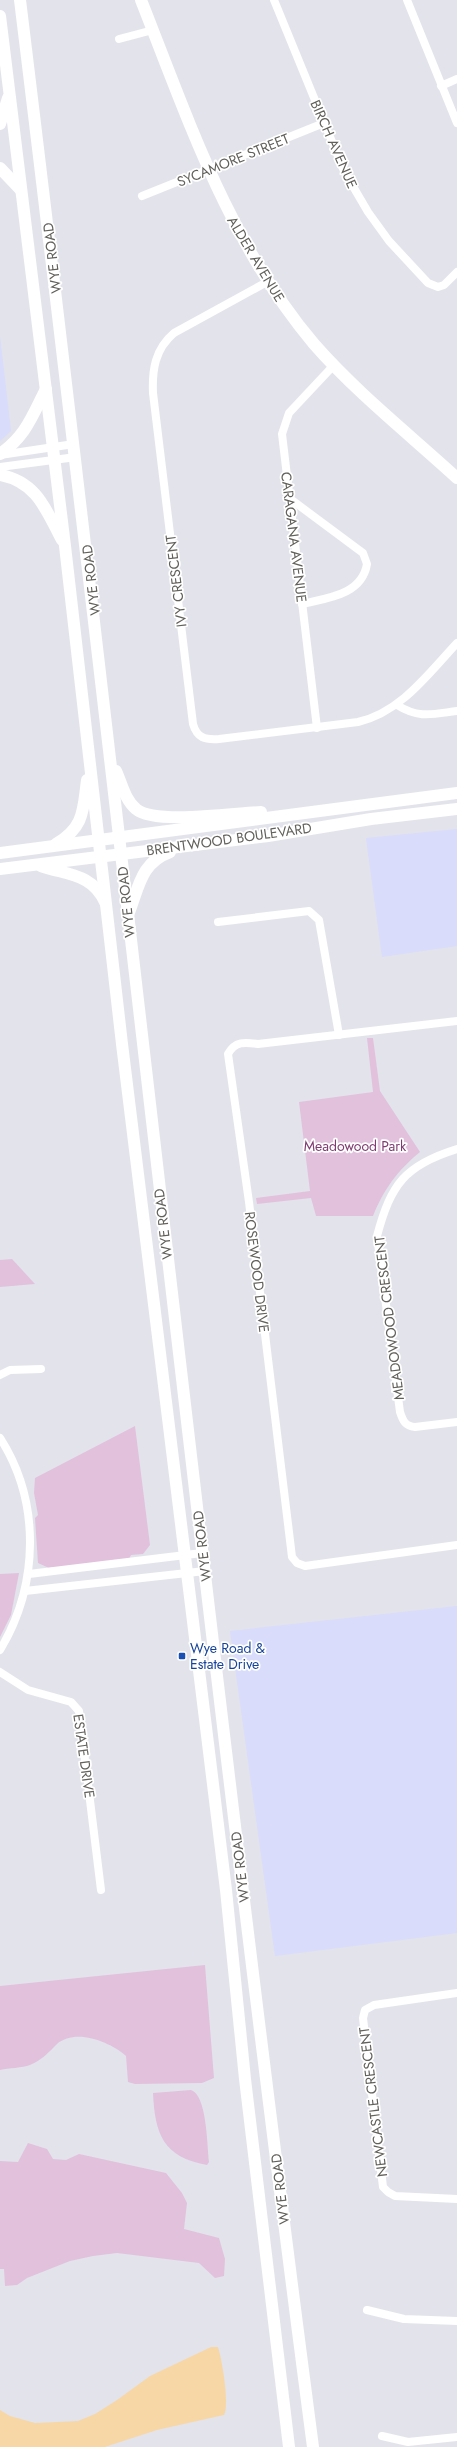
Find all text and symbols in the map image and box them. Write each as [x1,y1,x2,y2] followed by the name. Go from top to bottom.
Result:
[306,97,362,191] street label: BIRCH AVENUE
[174,128,293,192] street label: SYCAMORE STREET
[222,212,290,306] street label: ALDER AVENUE
[38,221,66,295] street label: WYE ROAD
[276,471,312,603] street label: CARAGANA AVENUE
[160,533,192,628] street label: IVY CRESCENT
[77,543,105,617] street label: WYE ROAD
[145,817,313,861] street label: BRENTWOOD BOULEVARD
[112,865,140,939] street label: WYE ROAD
[304,1136,407,1156] park label: Meadowood Park
[149,1187,177,1261] street label: WYE ROAD
[240,1210,274,1334] street label: ROSEWOOD DRIVE
[369,1234,409,1401] street label: MEADOWOOD CRESCENT
[188,1509,216,1583] street label: WYE ROAD
[190,1638,266,1674] place label: Wye Road & Estate Drive
[177,1651,187,1661] marker: Wye Road & Estate Drive
[68,1713,100,1799] street label: ESTATE DRIVE
[226,1830,254,1904] street label: WYE ROAD
[354,2026,392,2178] street label: NEWCASTLE CRESCENT
[266,2152,294,2226] street label: WYE ROAD

